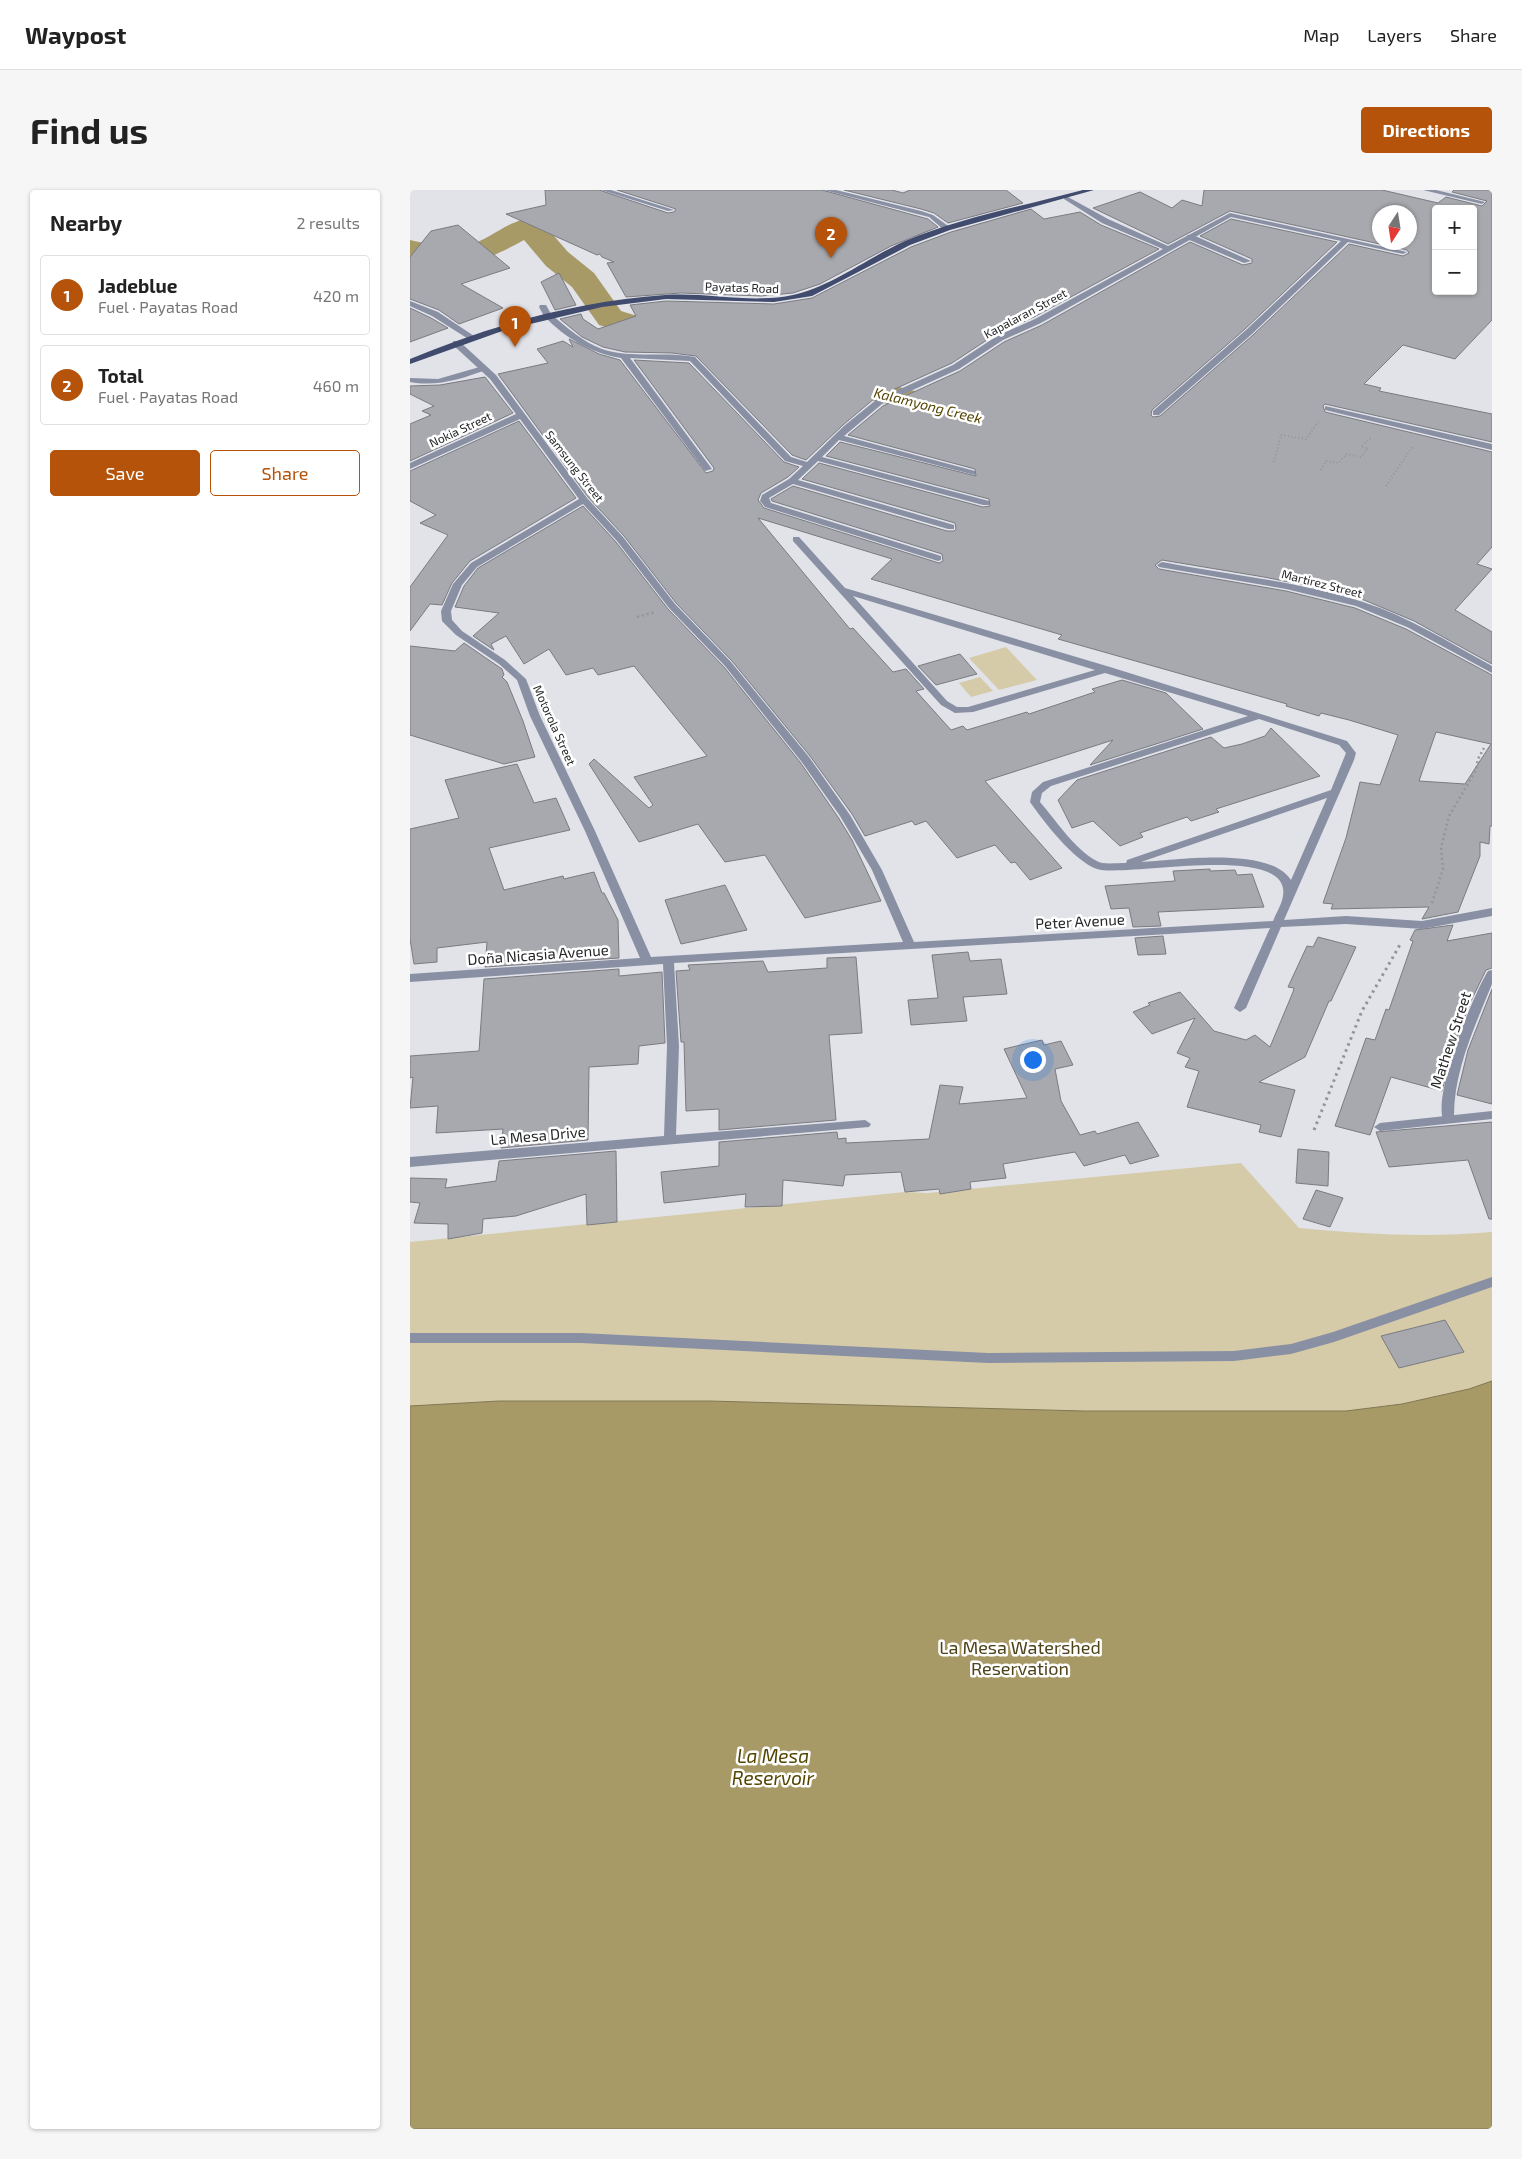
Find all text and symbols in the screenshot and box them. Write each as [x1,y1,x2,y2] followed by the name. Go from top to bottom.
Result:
[25,20,126,49] text: Waypost
[1303,24,1339,46] text: Map
[1367,24,1422,46] text: Layers
[1450,24,1497,46] text: Share
[1361,107,1492,153] button: Directions
[30,109,148,151] text: Find us
[1372,205,1417,250] north arrow
[1432,205,1477,295] map controls
[1432,205,1477,250] button: +
[50,210,122,235] text: Nearby
[297,213,360,232] text: 2 results
[815,217,847,258] pin: 2
[1432,250,1477,295] button: −
[98,274,177,297] text: Jadeblue
[705,279,779,295] street label: Payatas Road
[981,285,1069,341] street label: Kapalaran Street
[64,286,70,305] text: 1
[313,286,359,305] text: 420 m
[98,297,238,316] text: Fuel · Payatas Road
[499,306,531,347] pin: 1
[98,364,144,387] text: Total
[62,376,72,395] text: 2
[313,376,359,395] text: 460 m
[872,383,984,427] water label: Kalamyong Creek
[98,387,238,406] text: Fuel · Payatas Road
[427,408,494,449] street label: Nokia Street
[543,428,607,505] street label: Samsung Street
[50,450,200,496] button: Save
[210,450,360,496] button: Share
[1280,566,1364,600] street label: Martirez Street
[531,683,579,768] street label: Motorola Street
[1035,910,1125,932] street label: Peter Avenue
[467,940,609,968] street label: Doña Nicasia Avenue
[1426,989,1474,1091] street label: Mathew Street
[1020,1047,1046,1073] your location
[490,1122,586,1148] street label: La Mesa Drive
[939,1636,1101,1679] park label: La Mesa Watershed Reservation
[732,1744,815,1789] water label: La Mesa Reservoir

